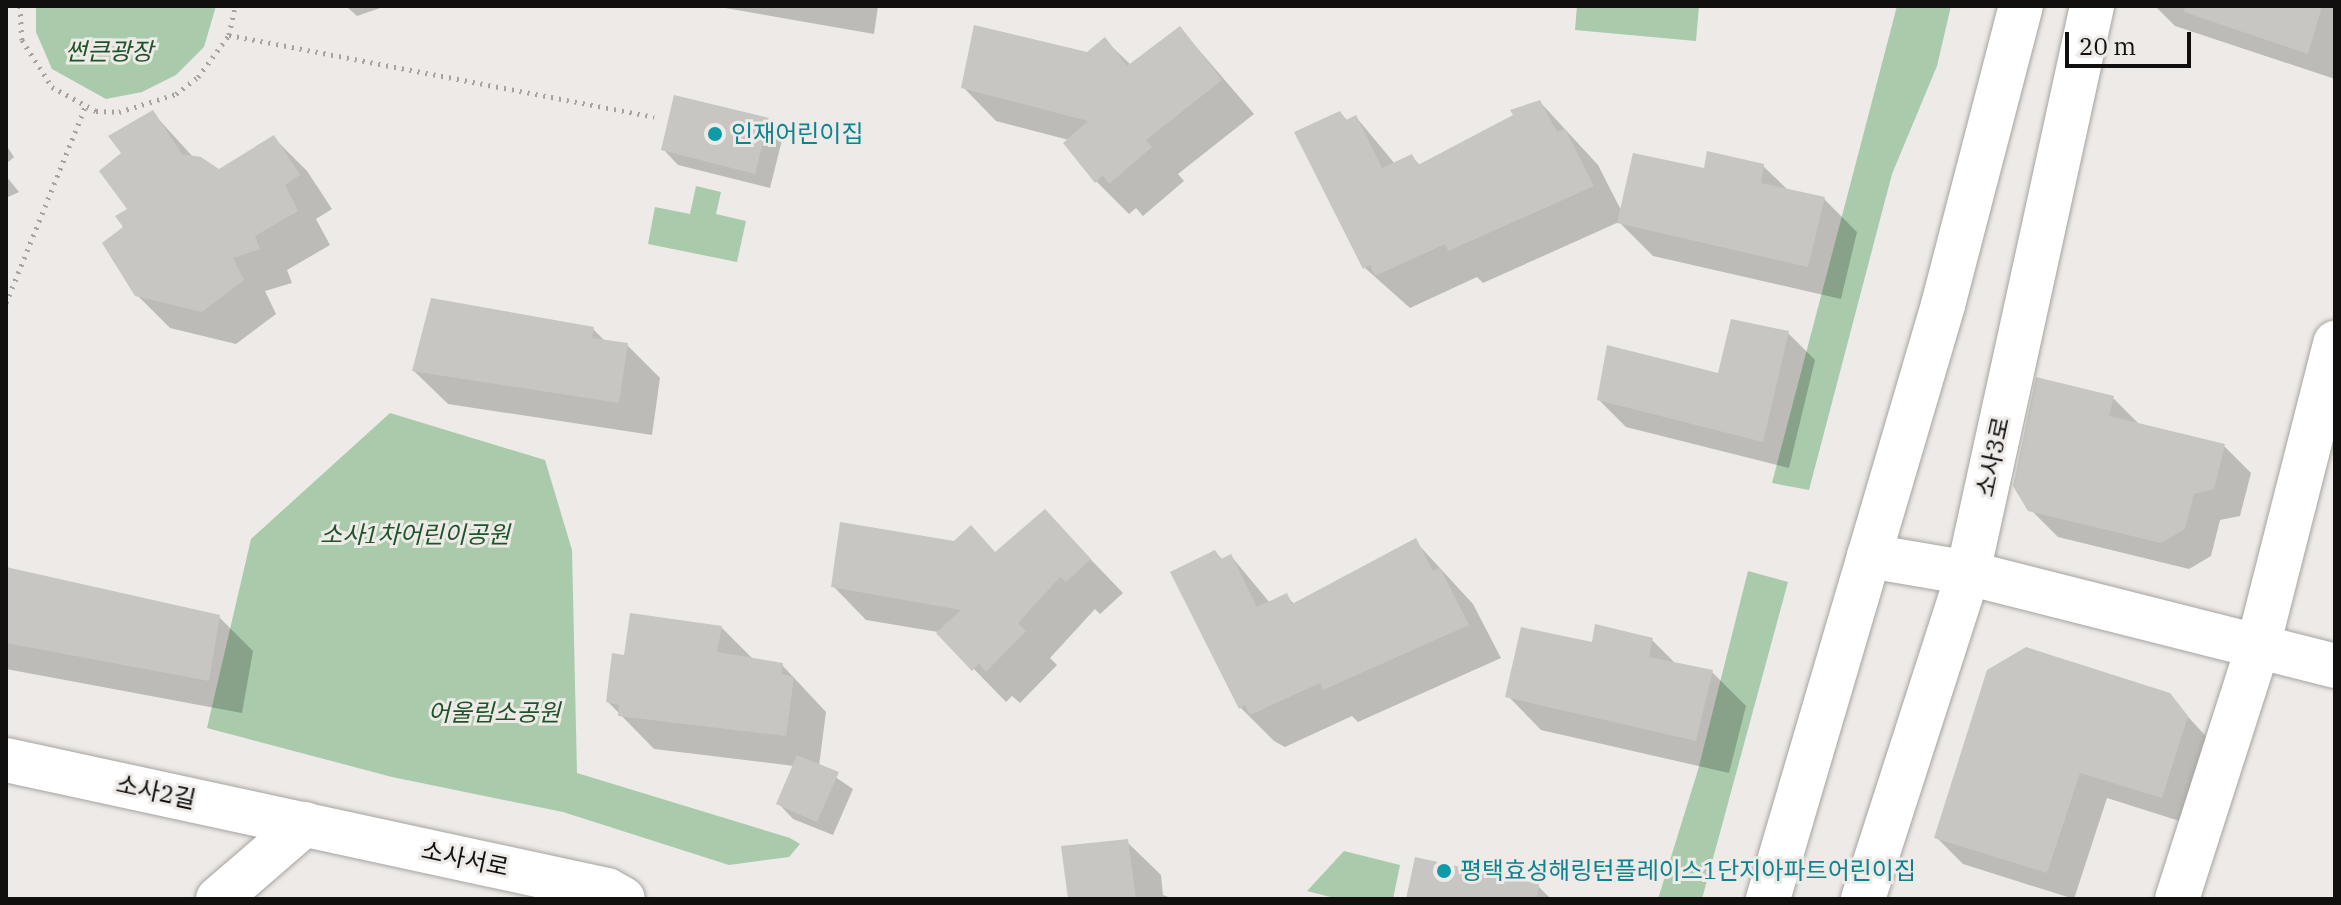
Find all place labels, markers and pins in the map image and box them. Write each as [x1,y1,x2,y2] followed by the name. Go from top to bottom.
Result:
[731,120,863,148] place label: 인재어린이집
[706,125,724,143] marker: 인재어린이집
[1460,857,1916,885] place label: 평택효성해링턴플레이스1단지아파트어린이집
[1435,862,1453,880] marker: 평택효성해링턴플레이스1단지아파트어린이집

